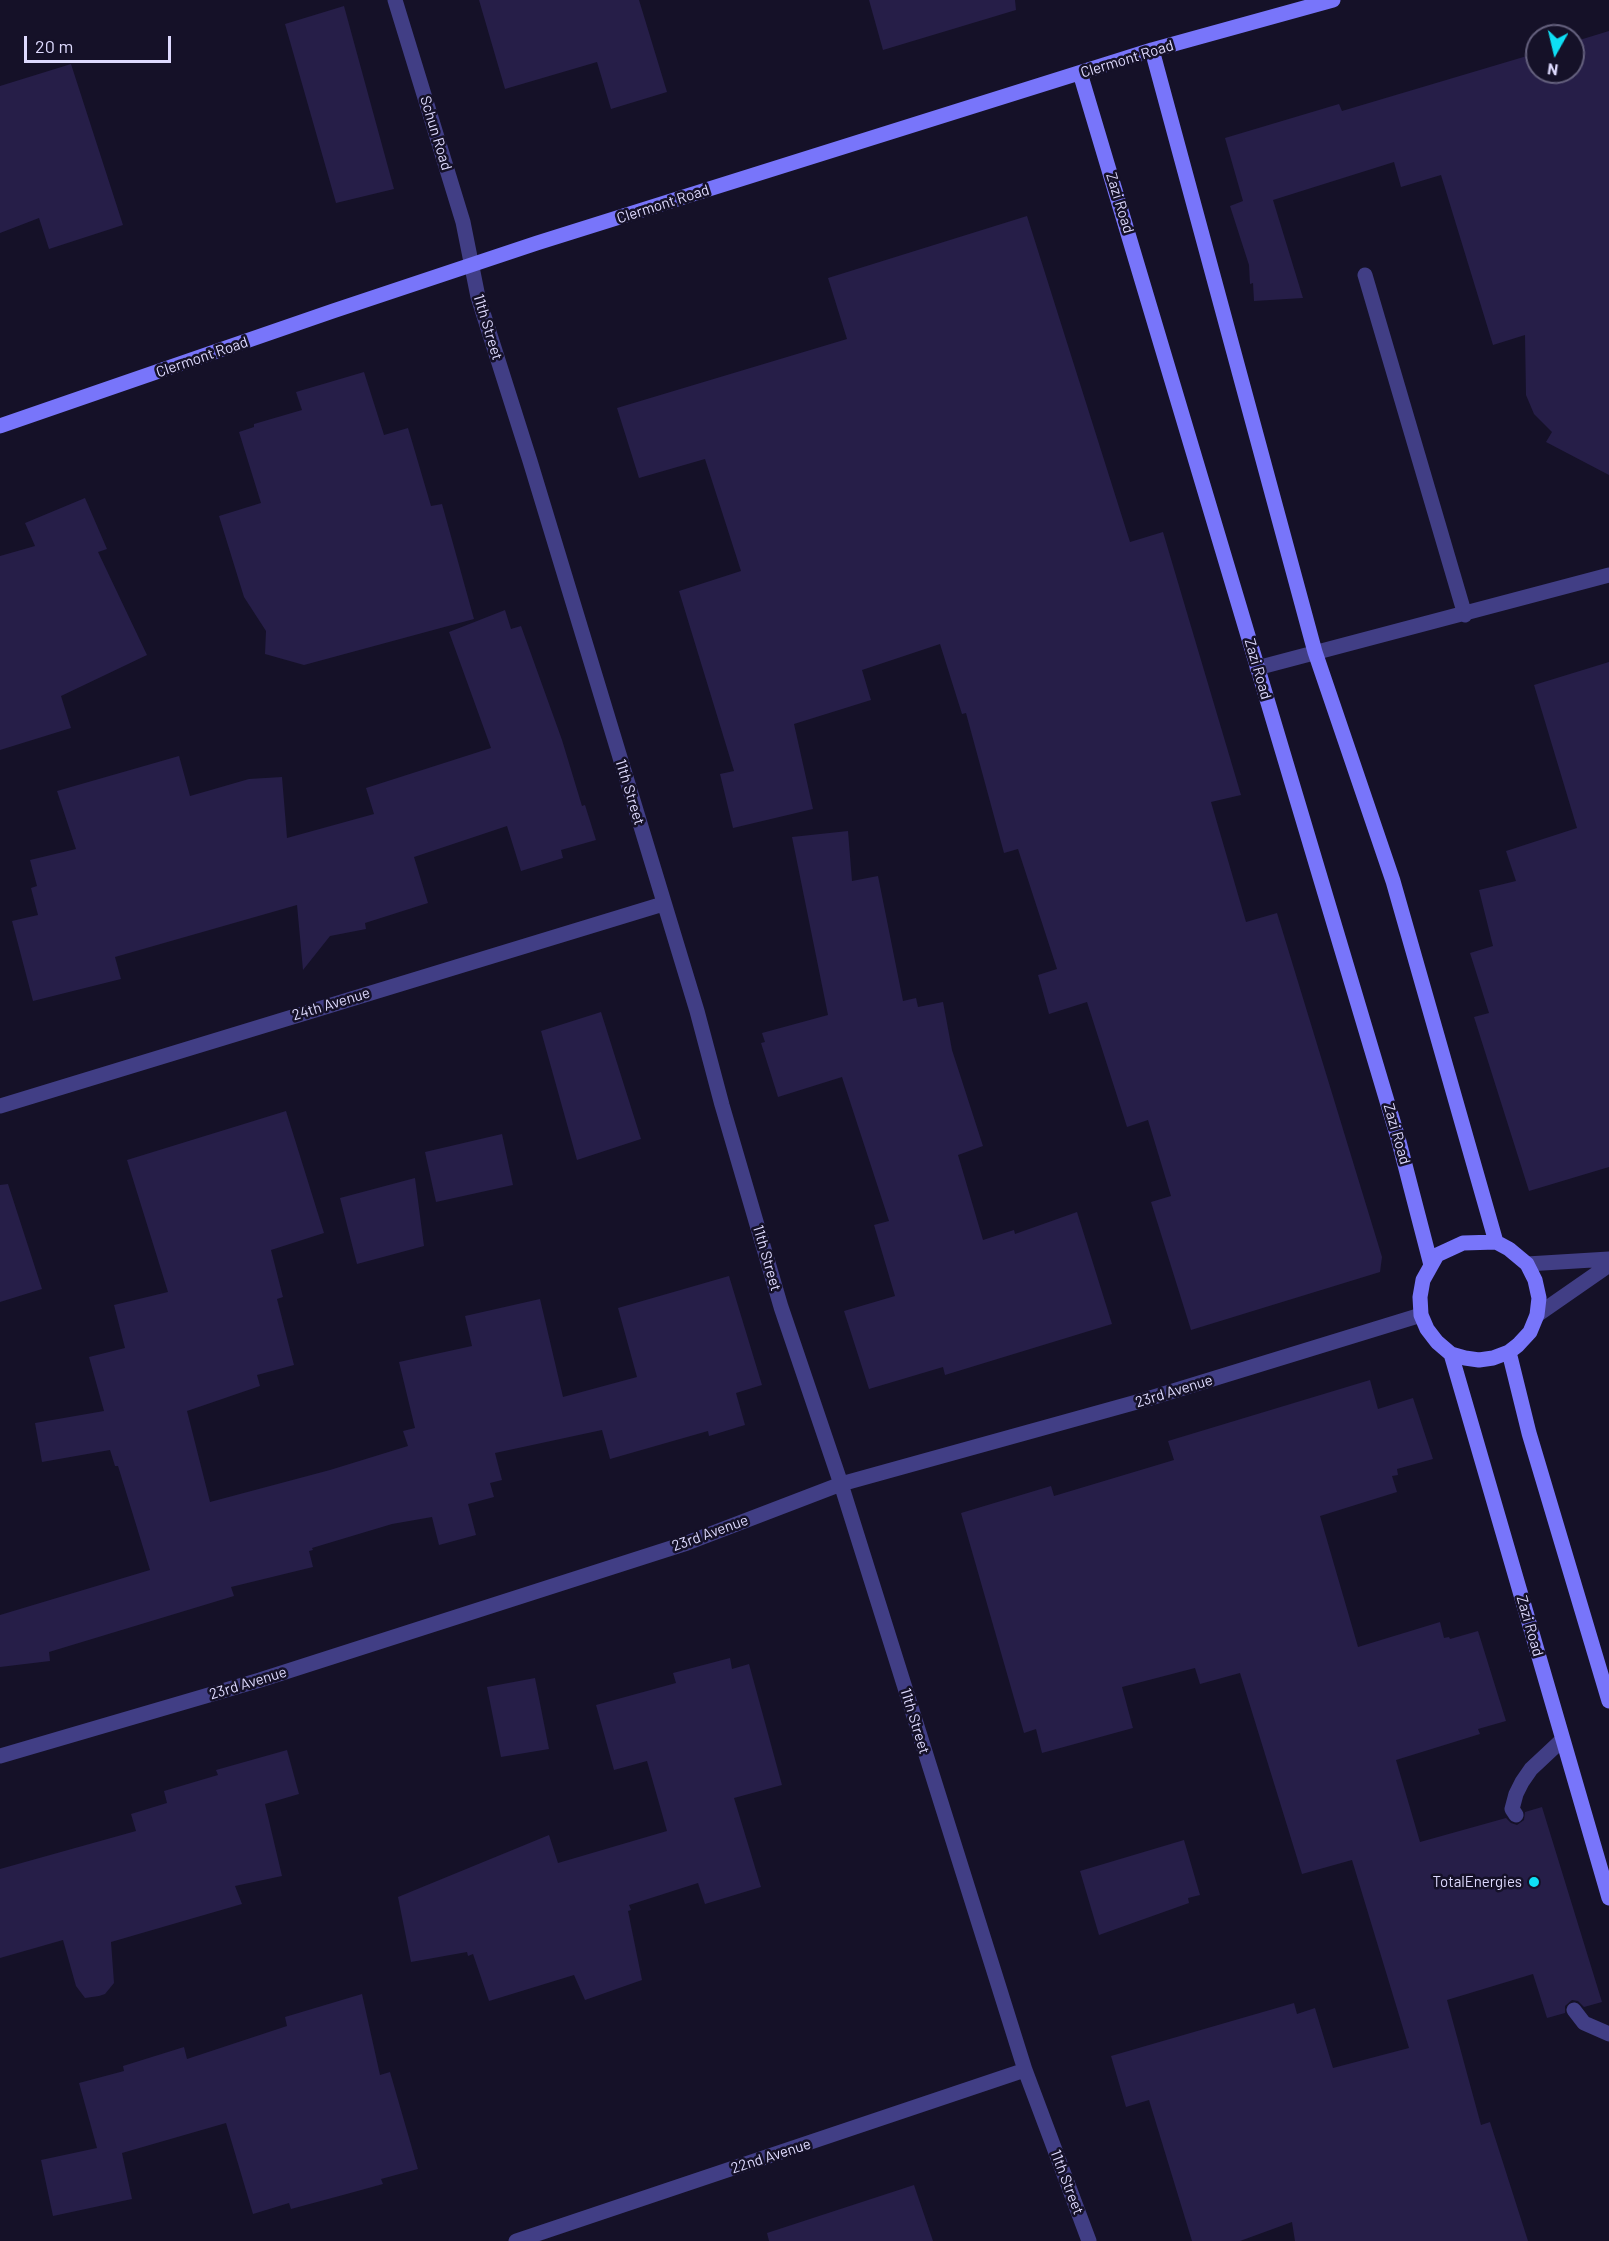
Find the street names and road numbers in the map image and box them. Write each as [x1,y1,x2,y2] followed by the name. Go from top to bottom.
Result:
[1078,36,1176,82] street label: Clermont Road
[416,94,456,172] street label: Schun Road
[1102,170,1138,236] street label: Zazi Road
[614,181,712,227] street label: Clermont Road
[469,292,507,362] street label: 11th Street
[154,333,250,381] street label: Clermont Road
[1241,636,1275,702] street label: Zazi Road
[611,757,649,827] street label: 11th Street
[290,984,372,1024] street label: 24th Avenue
[1380,1101,1414,1167] street label: Zazi Road
[749,1223,785,1293] street label: 11th Street
[1133,1371,1215,1411] street label: 23rd Avenue
[669,1511,751,1555] street label: 23rd Avenue
[1513,1593,1547,1659] street label: Zazi Road
[207,1663,289,1703] street label: 23rd Avenue
[896,1686,934,1756] street label: 11th Street
[729,2135,813,2177] street label: 22nd Avenue
[1046,2147,1088,2217] street label: 11th Street

